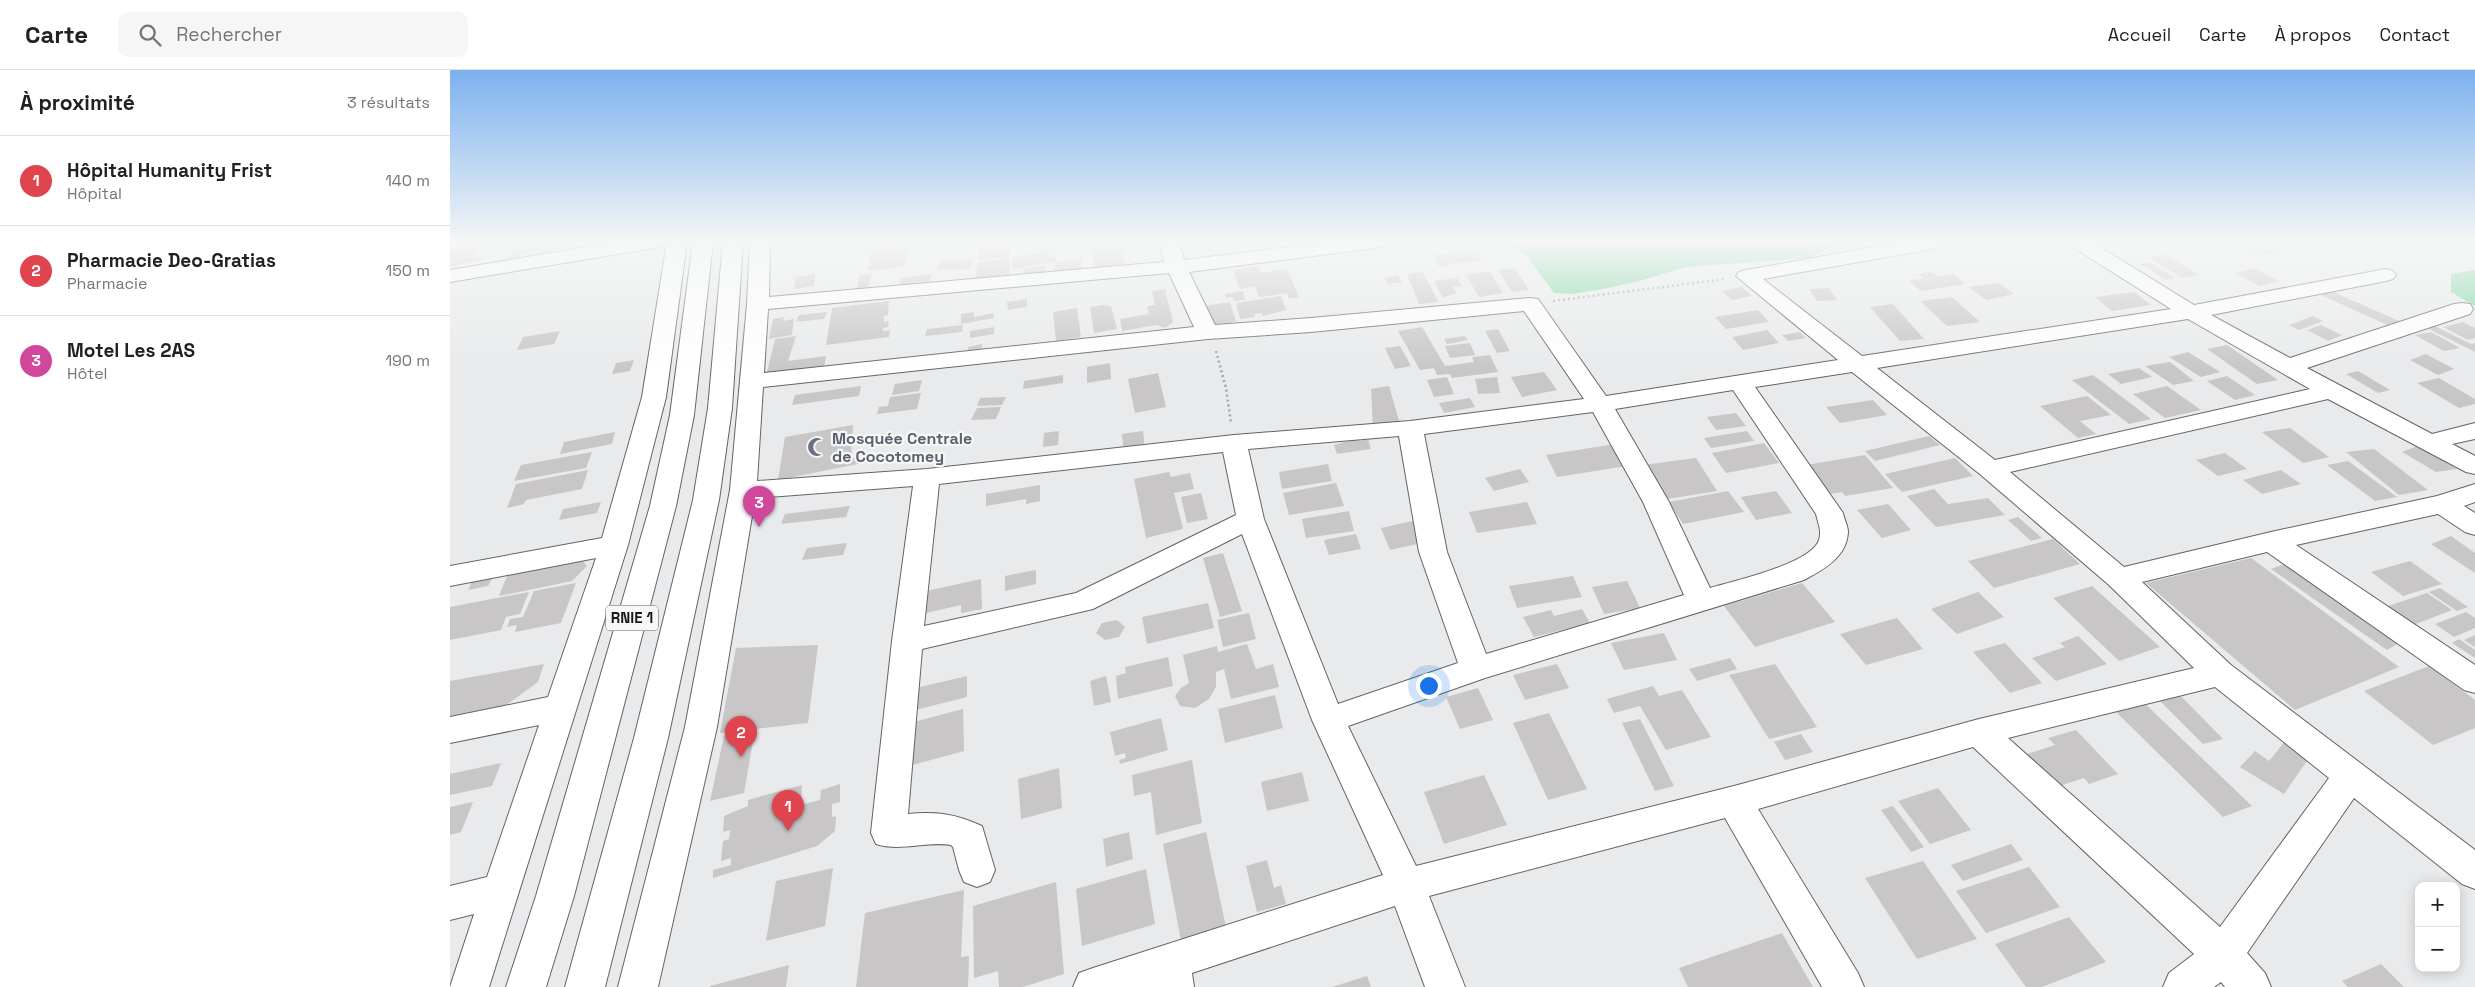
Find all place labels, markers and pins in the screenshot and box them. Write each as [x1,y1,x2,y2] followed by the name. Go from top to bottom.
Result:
[832,428,972,467] place label: Mosquée Centrale de Cocotomey
[806,436,828,458] mosque icon: Mosquée Centrale de Cocotomey
[743,486,775,527] pin: 3
[725,716,757,757] pin: 2
[772,790,804,831] pin: 1

